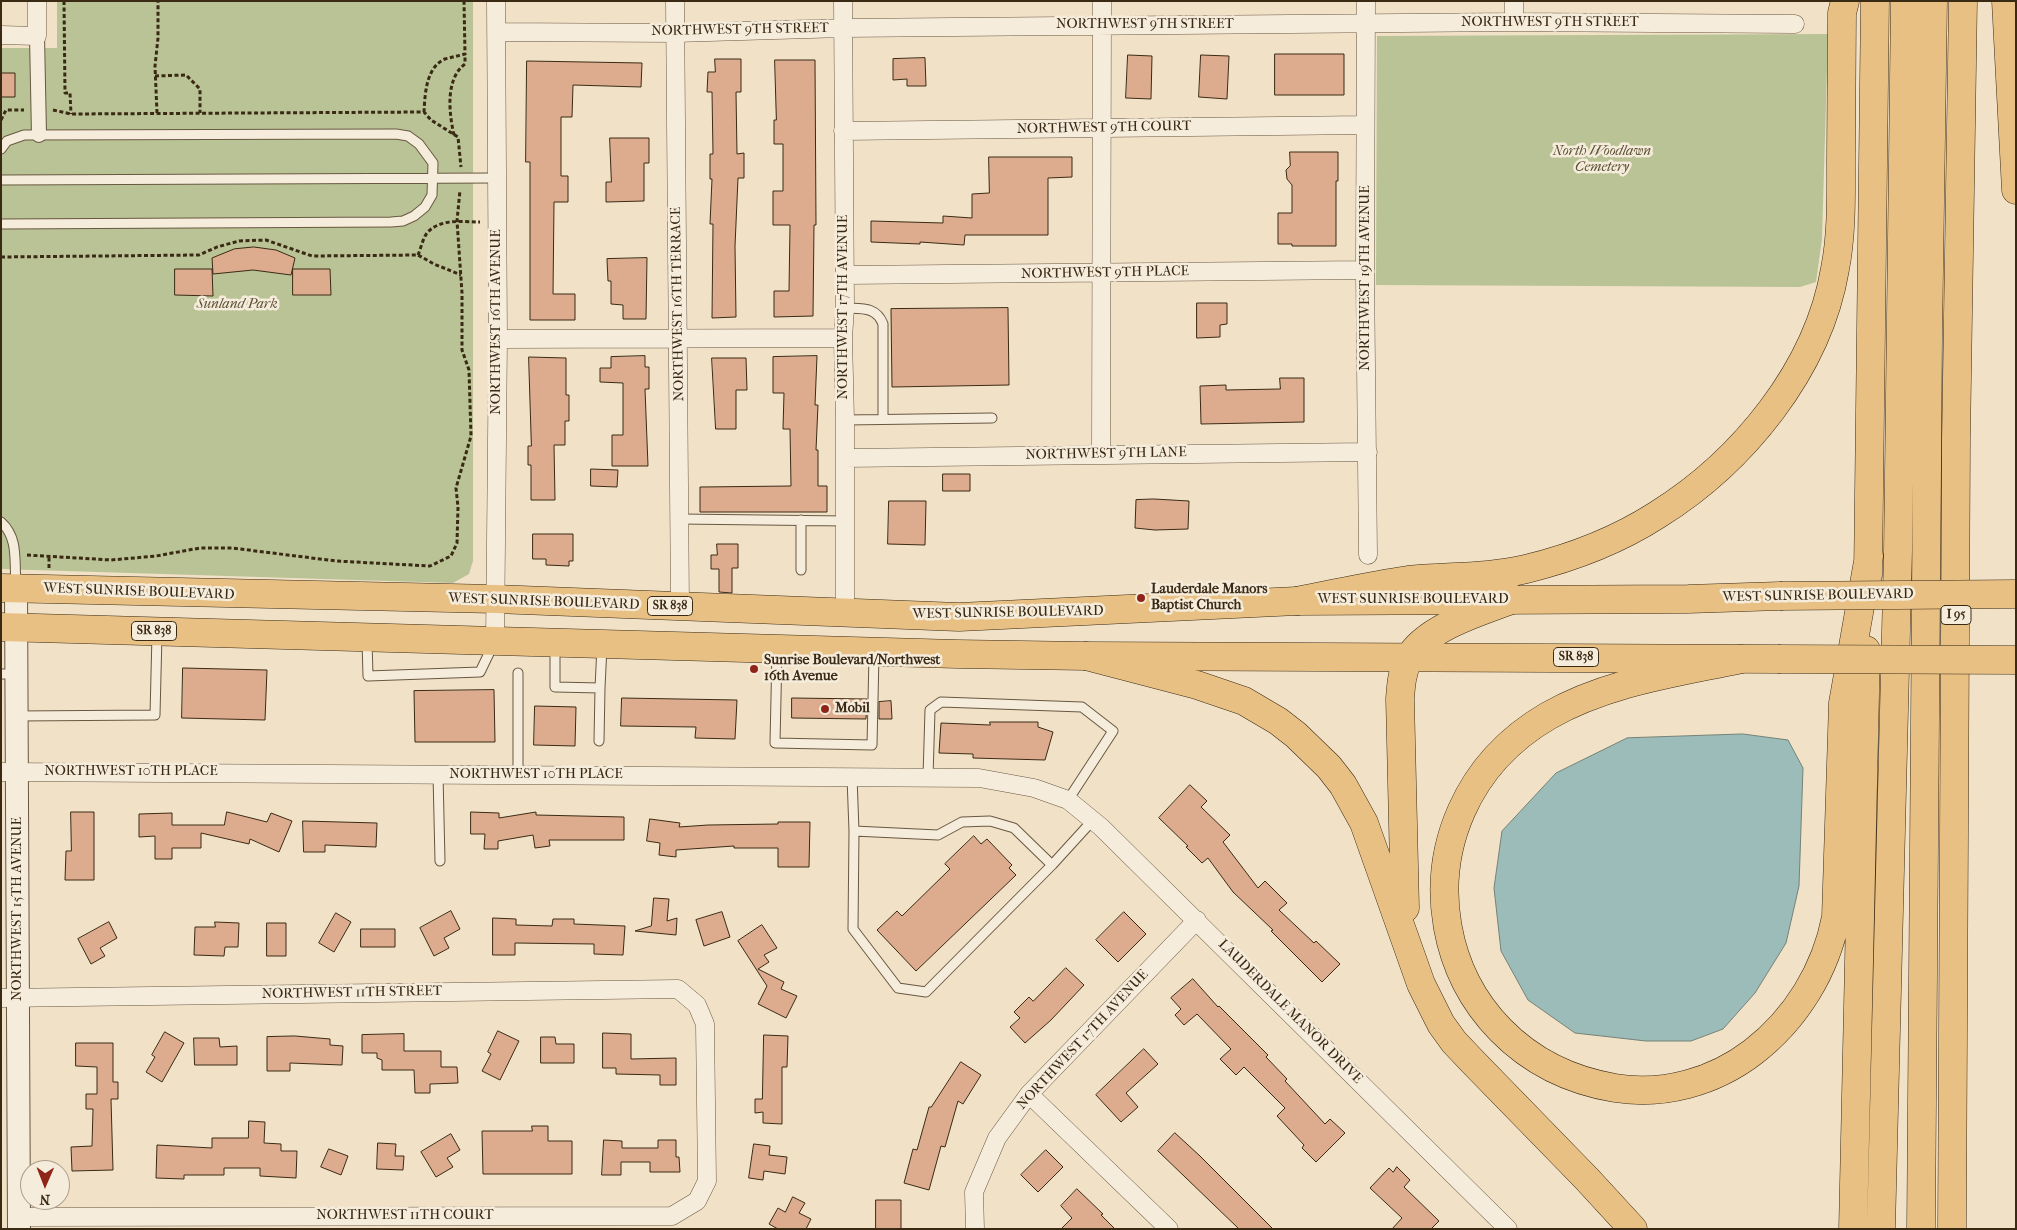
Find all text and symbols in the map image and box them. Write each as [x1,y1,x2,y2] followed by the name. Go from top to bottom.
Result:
[1461,15,1639,31] street label: NORTHWEST 9TH STREET
[1056,17,1234,33] street label: NORTHWEST 9TH STREET
[651,20,829,40] street label: NORTHWEST 9TH STREET
[1016,118,1192,138] street label: NORTHWEST 9TH COURT
[1553,144,1651,176] park label: North Woodlawn Cemetery
[1358,185,1374,371] street label: NORTHWEST 19TH AVENUE
[668,207,688,401] street label: NORTHWEST 16TH TERRACE
[836,215,852,399] street label: NORTHWEST 17TH AVENUE
[489,229,505,415] street label: NORTHWEST 16TH AVENUE
[1021,263,1189,283] street label: NORTHWEST 9TH PLACE
[197,297,277,313] park label: Sunland Park
[1025,444,1187,464] street label: NORTHWEST 9TH LANE
[43,580,235,604] street label: WEST SUNRISE BOULEVARD
[1151,582,1267,614] place label: Lauderdale Manors Baptist Church
[1722,586,1914,606] street label: WEST SUNRISE BOULEVARD
[448,590,640,614] street label: WEST SUNRISE BOULEVARD
[1135,592,1147,604] marker: Lauderdale Manors Baptist Church
[1317,592,1509,608] street label: WEST SUNRISE BOULEVARD
[648,596,692,616] road number: SR 838
[912,603,1104,623] street label: WEST SUNRISE BOULEVARD
[1941,606,1971,624] road number: I 95
[132,622,176,640] road number: SR 838
[1554,648,1598,666] road number: SR 838
[764,653,940,686] place label: Sunrise Boulevard/Northwest 16th Avenue
[748,663,760,675] marker: Sunrise Boulevard/Northwest 16th Avenue
[835,701,870,717] place label: Mobil
[819,703,831,715] marker: Mobil
[44,764,218,780] street label: NORTHWEST 10TH PLACE
[449,767,623,783] street label: NORTHWEST 10TH PLACE
[10,817,26,1001] street label: NORTHWEST 15TH AVENUE
[1214,936,1366,1088] street label: LAUDERDALE MANOR DRIVE
[1014,967,1152,1113] street label: NORTHWEST 17TH AVENUE
[262,983,442,1003] street label: NORTHWEST 11TH STREET
[20,1160,70,1210] north arrow
[39,1191,50,1208] text: N
[316,1208,494,1224] street label: NORTHWEST 11TH COURT

